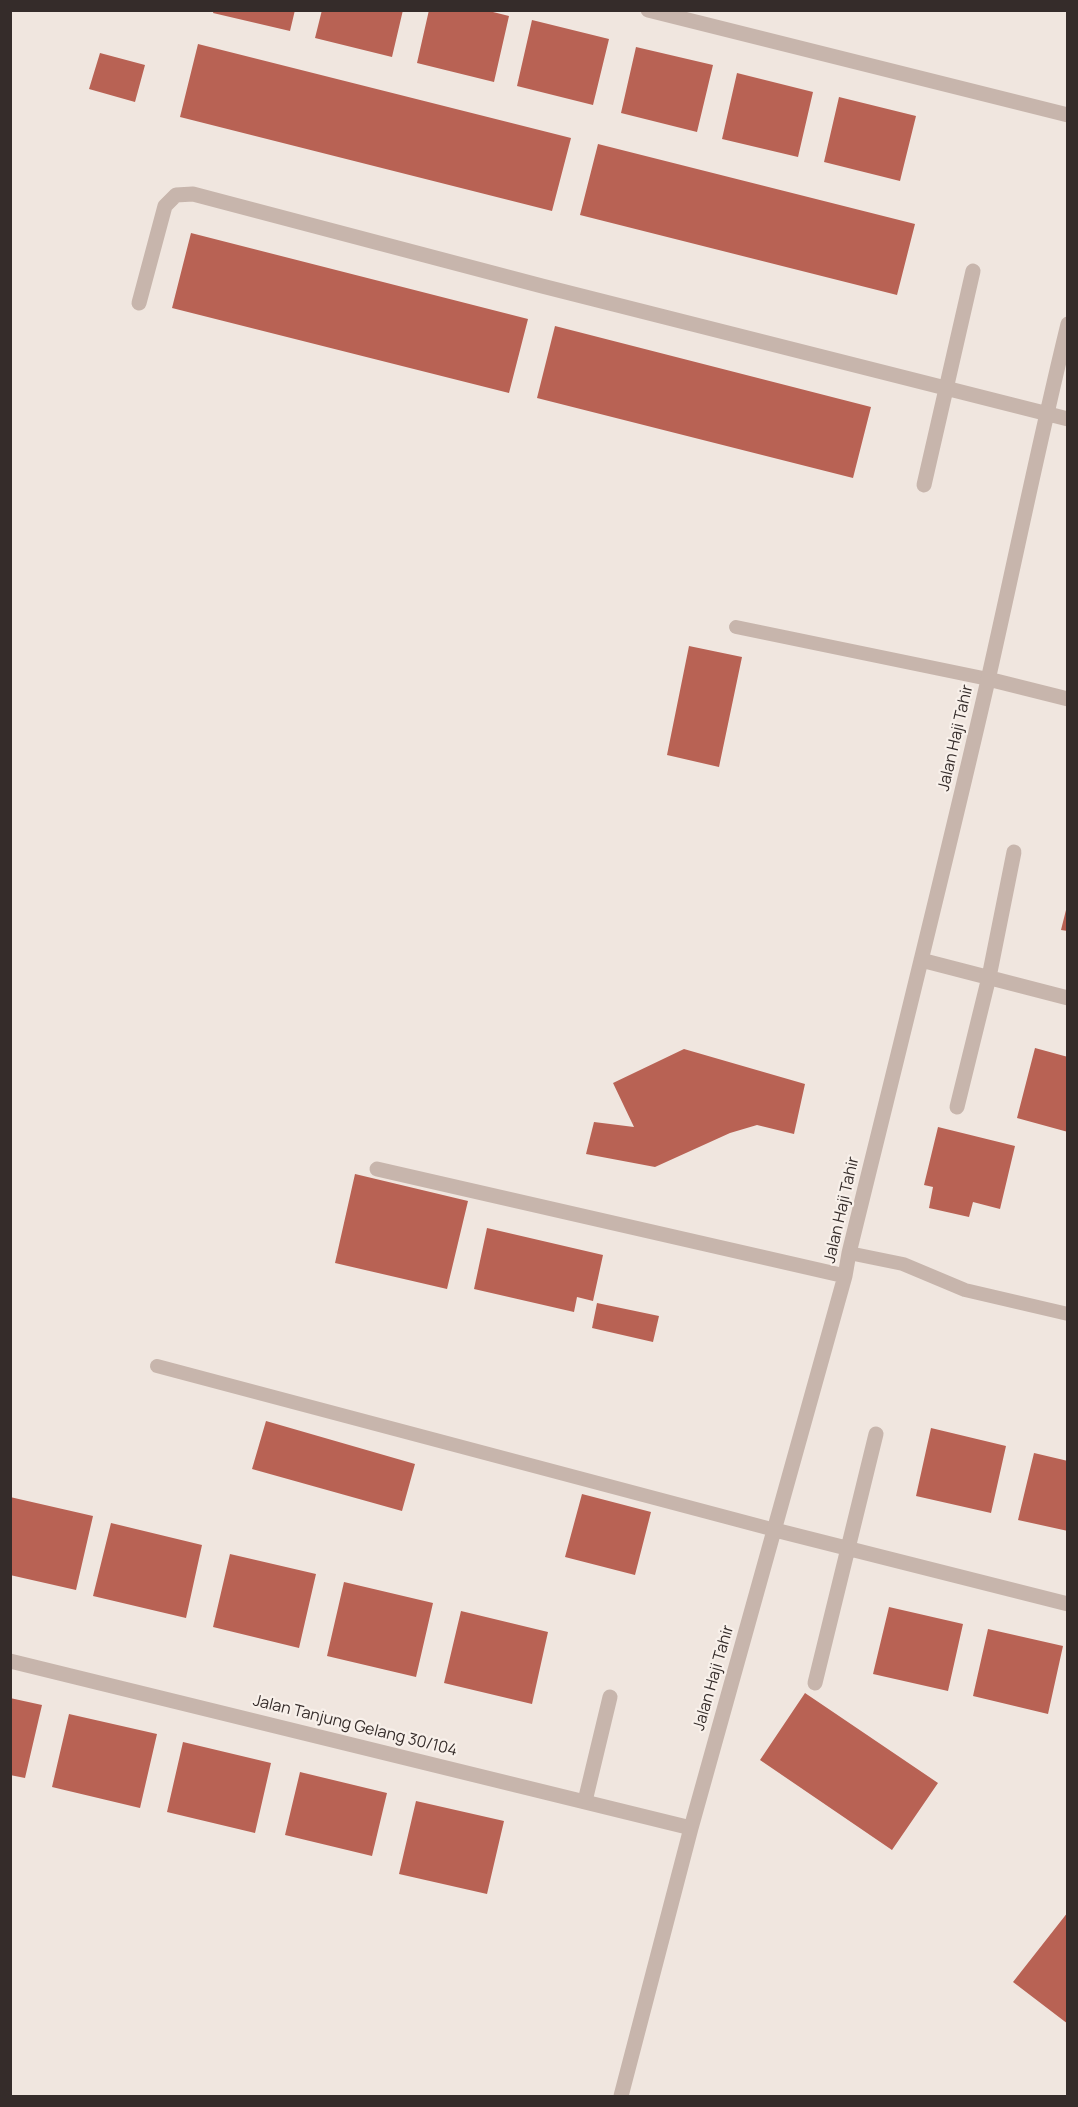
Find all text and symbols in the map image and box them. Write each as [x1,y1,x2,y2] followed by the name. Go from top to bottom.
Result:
[934,683,978,793] street label: Jalan Haji Tahir
[820,1155,864,1265] street label: Jalan Haji Tahir
[690,1623,738,1733] street label: Jalan Haji Tahir
[251,1691,459,1761] street label: Jalan Tanjung Gelang 30/104

